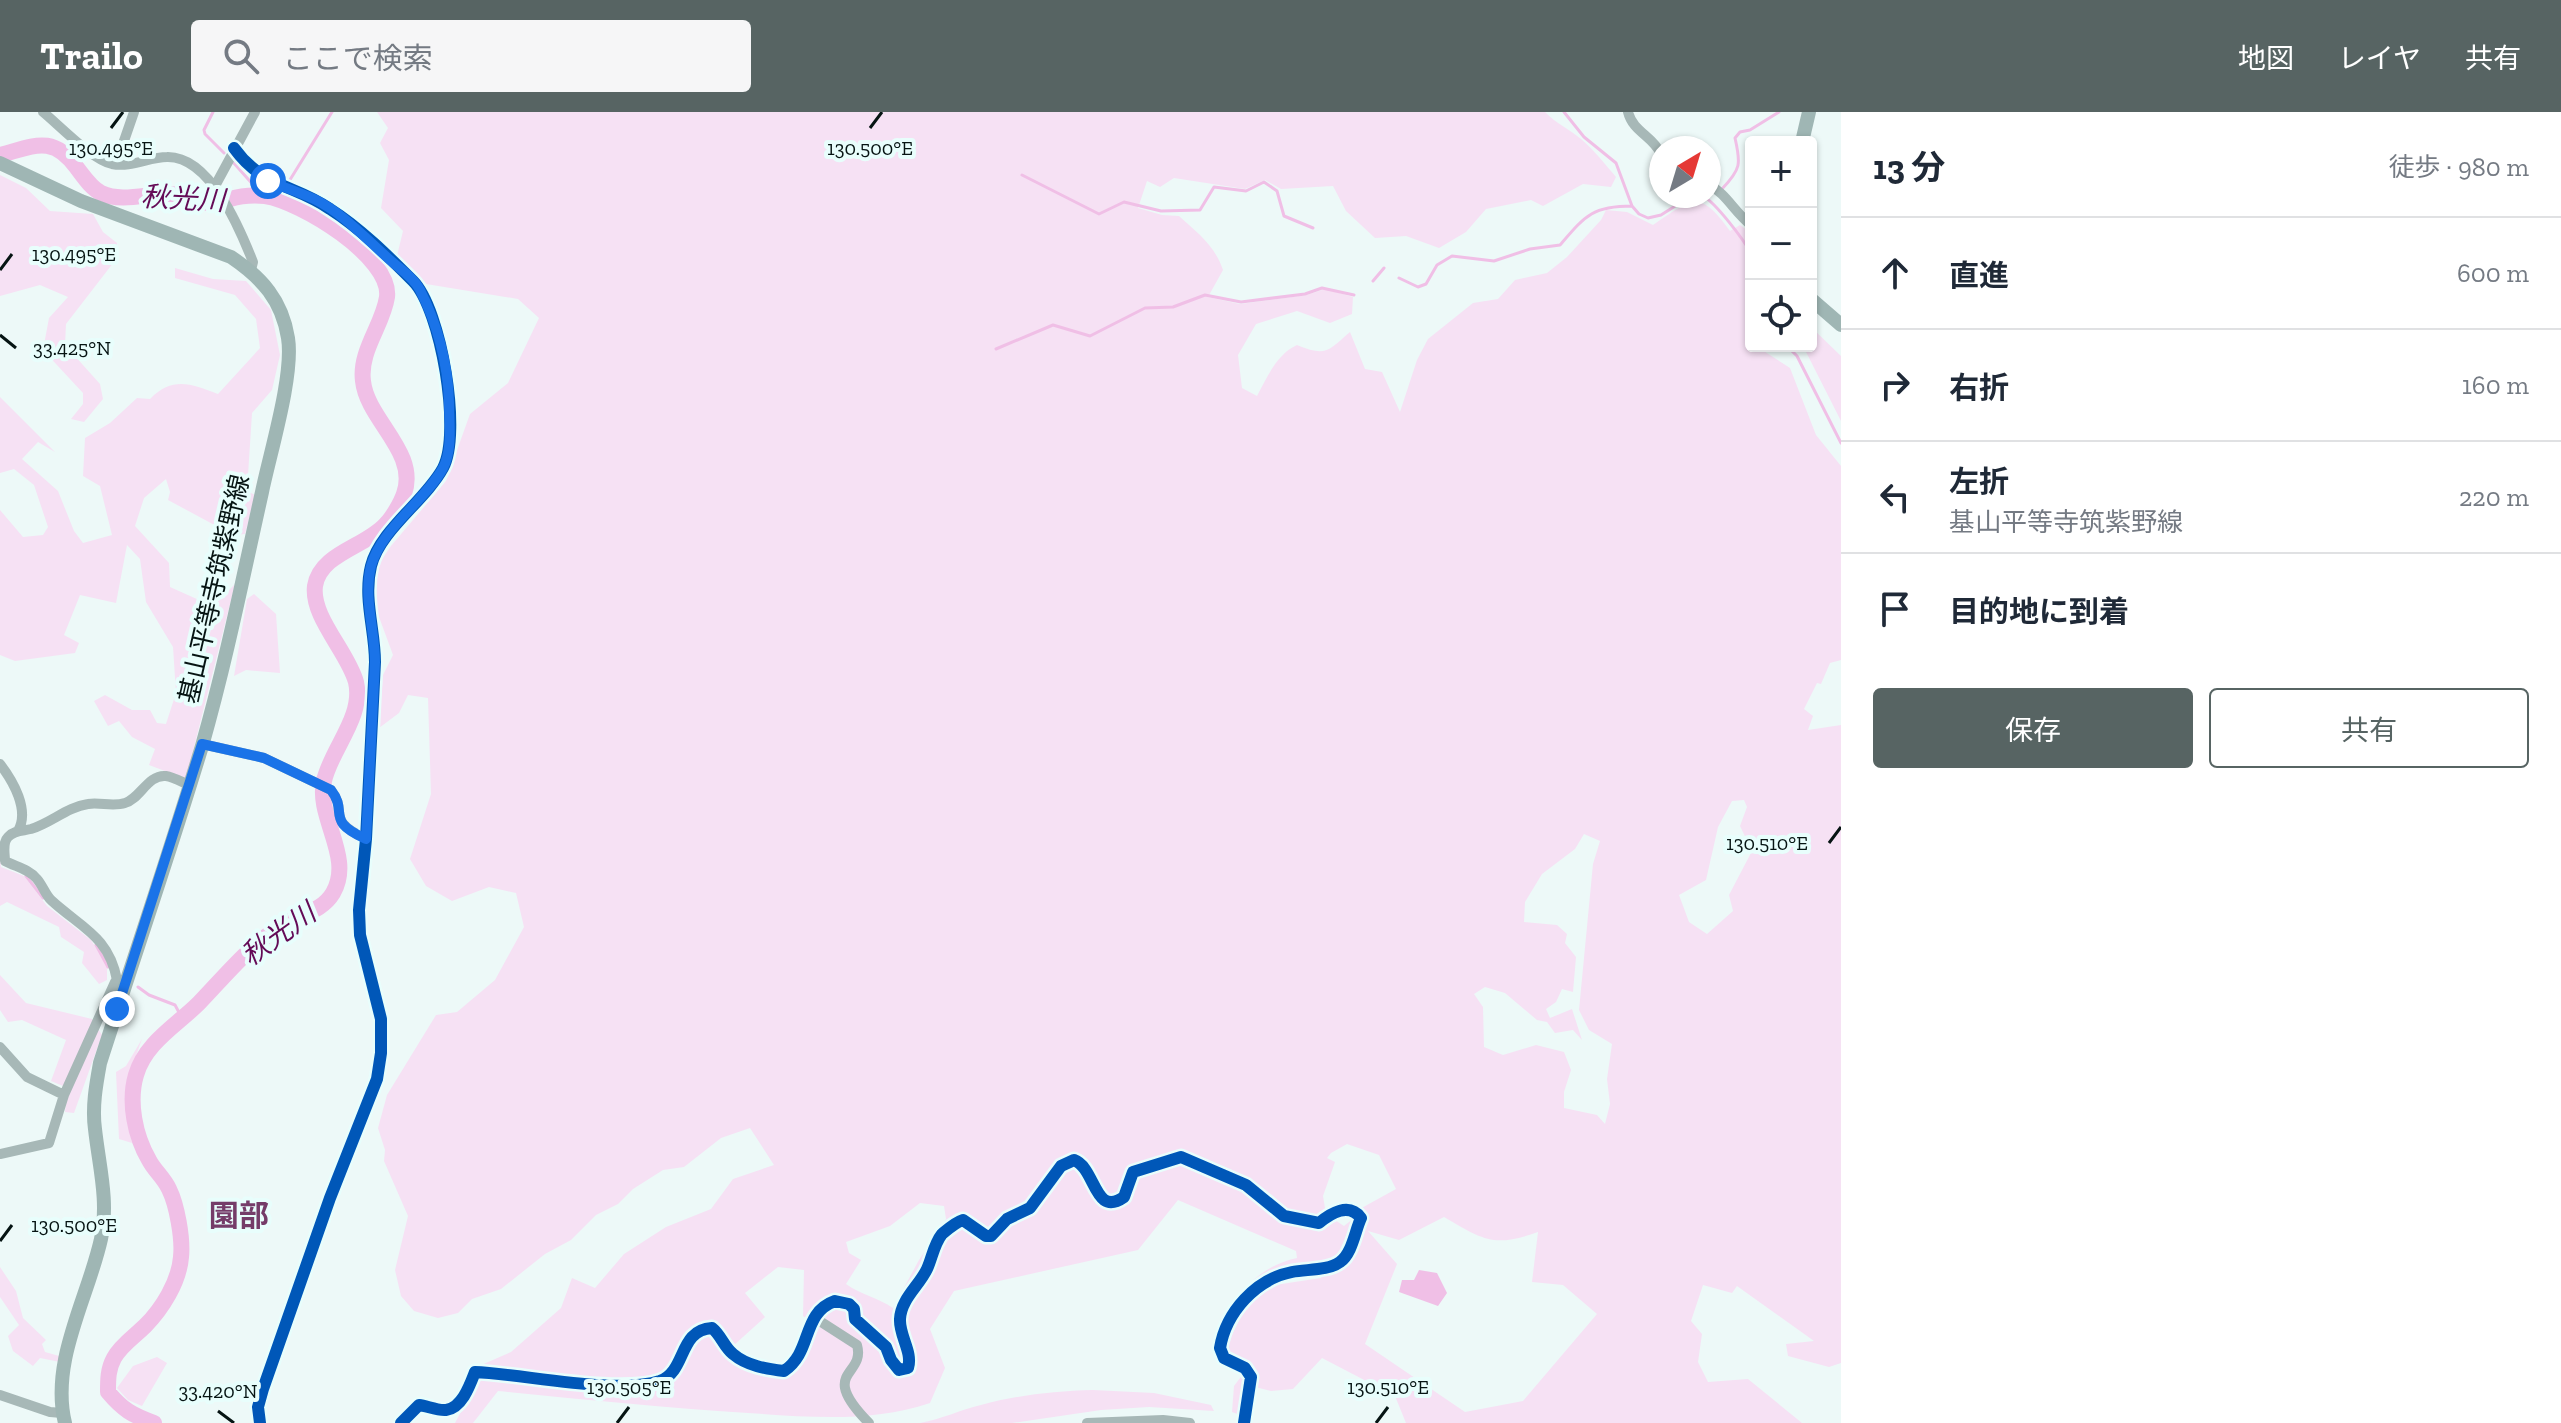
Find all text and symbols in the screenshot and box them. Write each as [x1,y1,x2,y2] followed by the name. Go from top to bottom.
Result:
[191,20,751,92] search box
[40,33,143,79] text: Trailo
[219,34,263,78] icon: search
[283,41,433,77] text: ここで検索
[2238,42,2294,75] text: 地図
[2338,42,2421,75] text: レイヤ
[2465,42,2521,75] text: 共有
[69,136,153,160] text: 130.495°E
[827,136,913,160] text: 130.500°E
[1649,136,1721,208] north arrow
[1745,136,1817,352] map controls
[1745,136,1817,208] button: +
[1873,147,1945,188] text: 13 分
[2388,151,2529,183] text: 徒歩 · 980 m
[250,163,286,199] route start
[140,180,229,217] water label: 秋光川
[1745,208,1817,280] button: −
[32,242,116,266] text: 130.495°E
[1873,251,1917,295] icon: ahead
[2457,257,2529,289] text: 600 m
[1949,258,2009,294] text: 直進
[1745,280,1817,352] button: locate
[33,336,111,360] text: 33.425°N
[1873,363,1917,407] icon: right
[2462,369,2529,401] text: 160 m
[1949,370,2009,406] text: 右折
[1949,464,2009,500] text: 左折
[172,471,256,707] street label: 基山平等寺筑紫野線
[1873,475,1917,519] icon: left
[2459,481,2529,513] text: 220 m
[1949,506,2183,538] text: 基山平等寺筑紫野線
[1873,587,1917,631] icon: arrive
[1949,594,2129,630] text: 目的地に到着
[1873,688,2193,768] button: 保存
[2209,688,2529,768] button: 共有
[1726,831,1808,855] text: 130.510°E
[235,895,324,972] water label: 秋光川
[99,991,135,1027] route end
[209,1198,269,1234] district label: 園部
[31,1213,117,1237] text: 130.500°E
[587,1375,671,1399] text: 130.505°E
[1347,1375,1429,1399] text: 130.510°E
[178,1379,258,1403] text: 33.420°N

